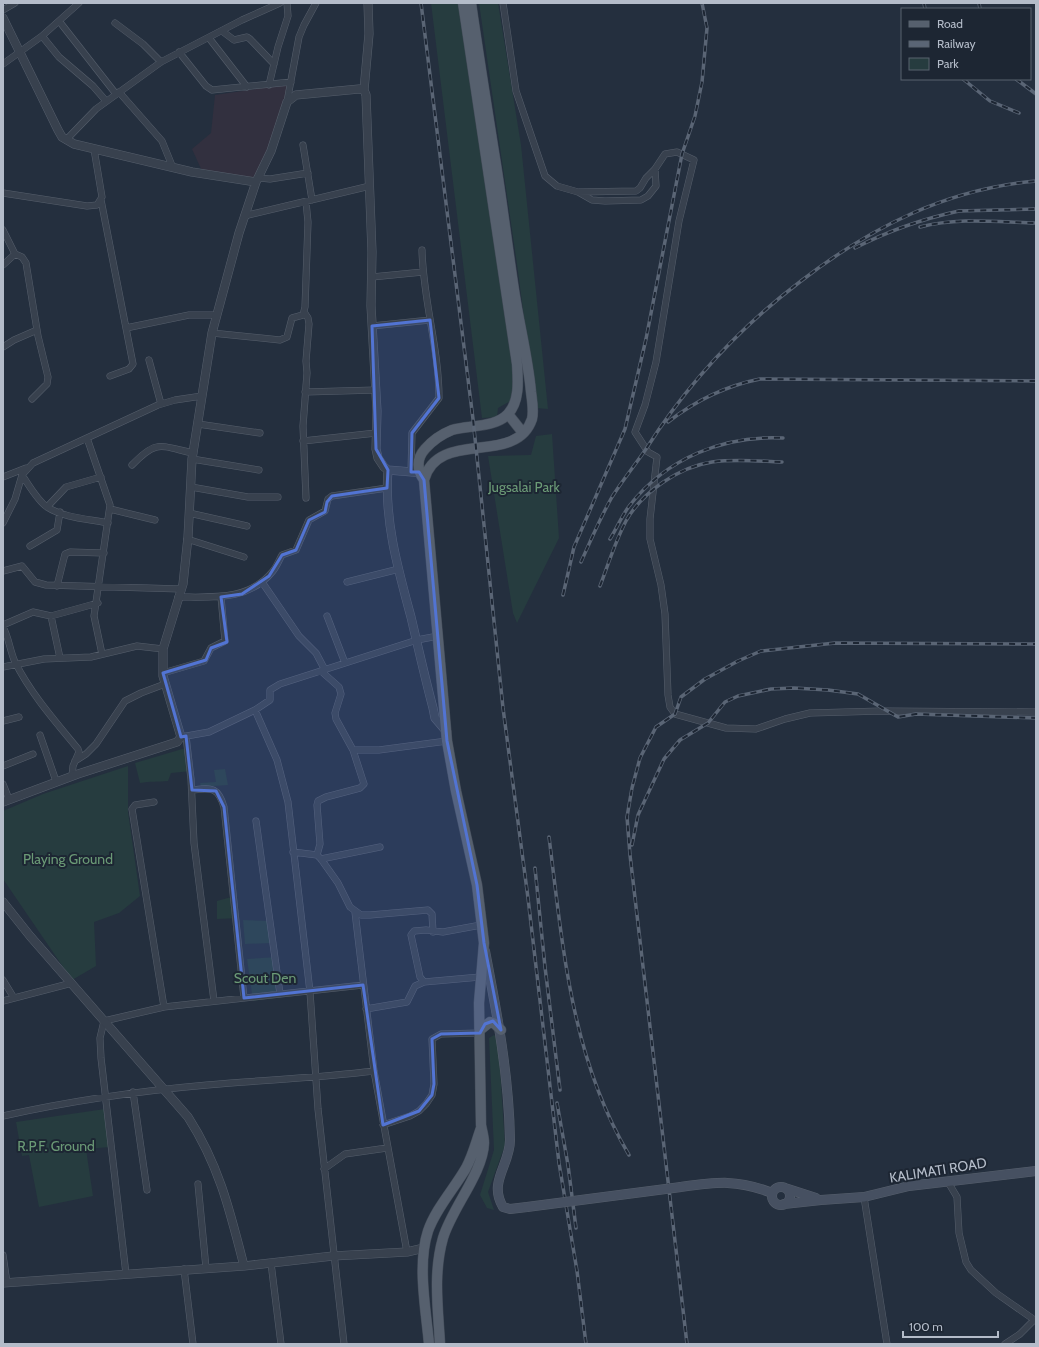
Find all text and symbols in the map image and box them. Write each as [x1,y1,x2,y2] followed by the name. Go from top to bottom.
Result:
[901,8,1031,80] legend
[937,16,963,31] text: Road
[937,36,975,51] text: Railway
[937,56,959,71] text: Park
[487,478,561,496] park label: Jugsalai Park
[23,850,113,868] park label: Playing Ground
[234,969,296,987] park label: Scout Den
[17,1137,95,1155] park label: R.P.F. Ground
[888,1153,988,1187] street label: KALIMATI ROAD
[903,1313,998,1339] scale bar
[909,1319,943,1334] text: 100 m

